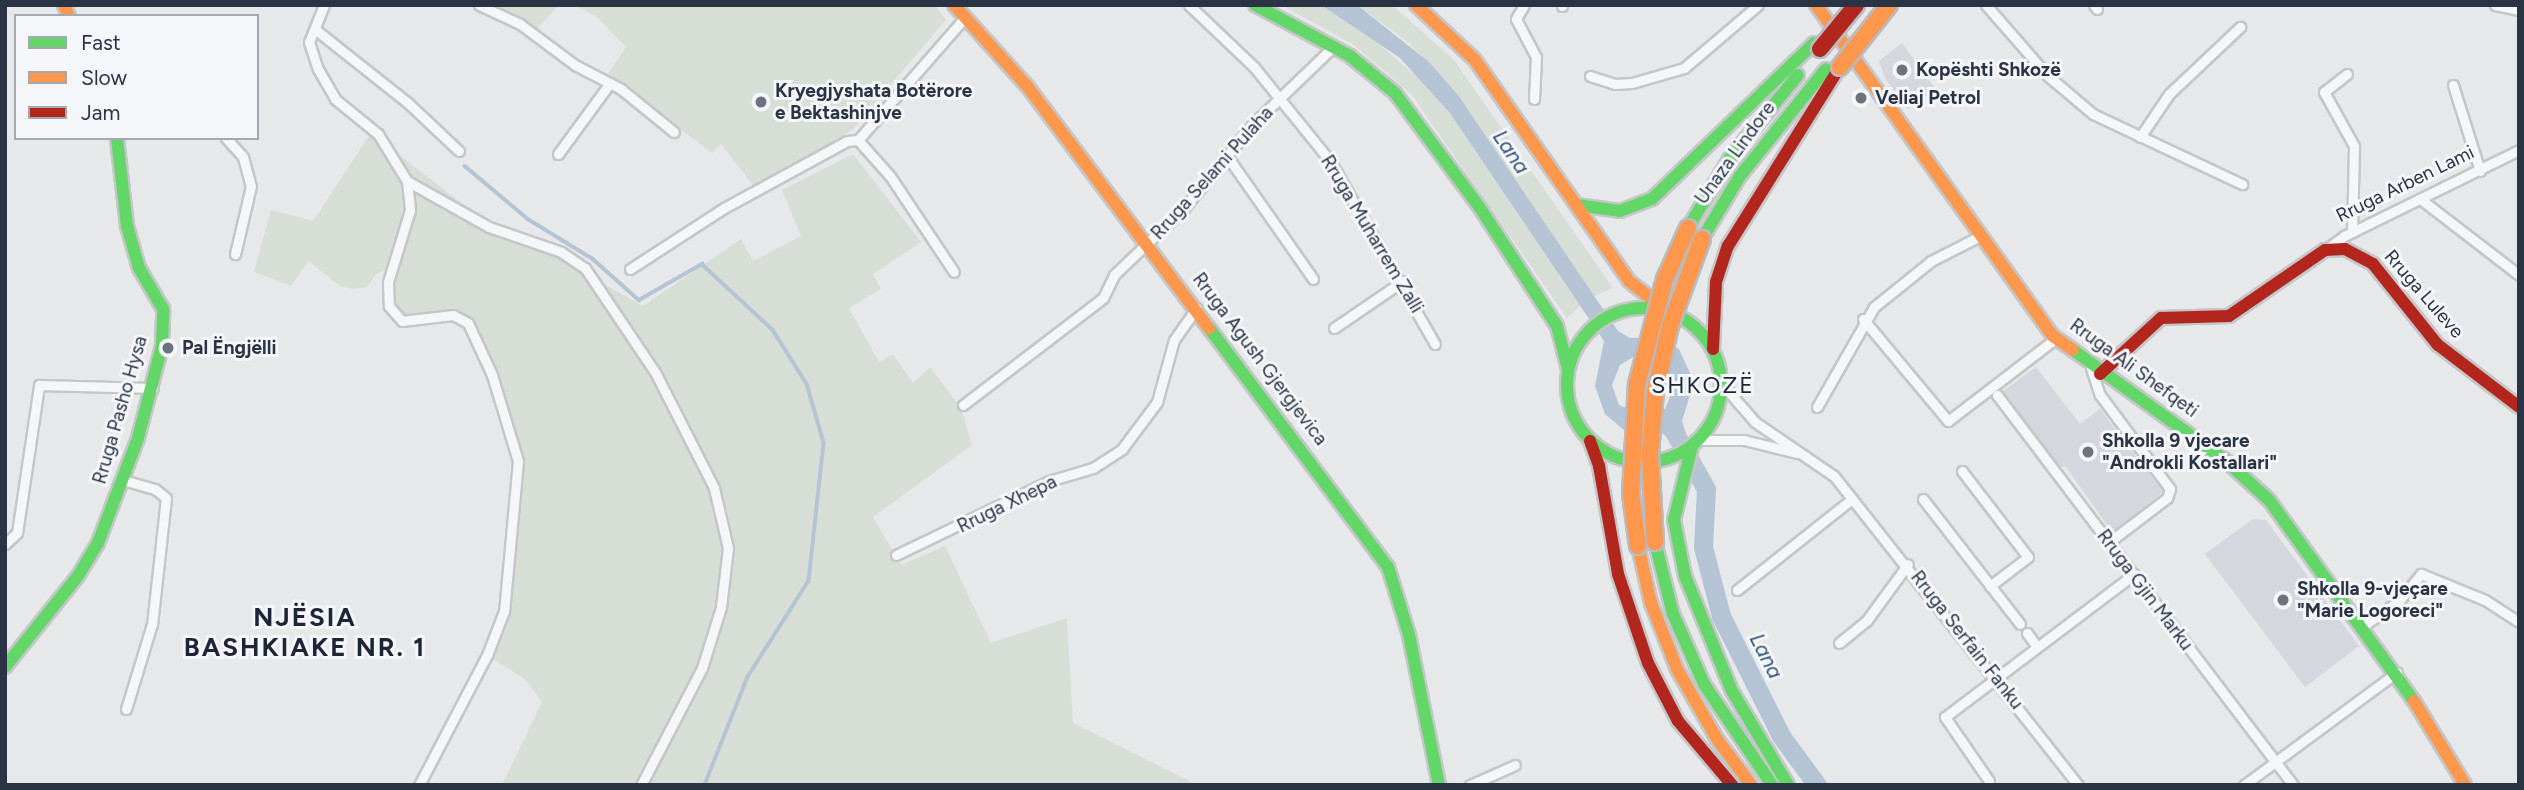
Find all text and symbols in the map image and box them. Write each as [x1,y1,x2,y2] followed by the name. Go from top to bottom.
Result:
[14,14,259,140] legend
[81,30,121,55] text: Fast
[1916,59,2061,81] place label: Kopështi Shkozë
[1894,62,1910,78] marker: Kopështi Shkozë
[81,65,127,90] text: Slow
[775,80,972,124] place label: Kryegjyshata Botërore e Bektashinjve
[1875,87,1981,109] place label: Veliaj Petrol
[1853,90,1869,106] marker: Veliaj Petrol
[753,94,769,110] marker: Kryegjyshata Botërore e Bektashinjve
[1690,97,1780,209] street label: Unaza Lindore
[81,100,120,125] text: Jam
[1146,102,1278,244] street label: Rruga Selami Pulaha
[1487,125,1535,179] water label: Lana
[2332,141,2478,227] street label: Rruga Arben Lami
[1316,151,1428,317] street label: Rruga Muharrem Zalli
[2380,245,2468,343] street label: Rruga Luleve
[1188,268,1332,450] street label: Rruga Agush Gjergjevica
[2065,314,2203,422] street label: Rruga Ali Shefqeti
[88,333,152,487] street label: Rruga Pasho Hysa
[182,337,276,359] place label: Pal Ëngjëlli
[160,340,176,356] marker: Pal Ëngjëlli
[1652,371,1754,399] district label: SHKOZË
[2102,430,2277,474] place label: Shkolla 9 vjecare "Androkli Kostallari"
[2080,444,2096,460] marker: Shkolla 9 vjecare "Androkli Kostallari"
[953,470,1061,538] street label: Rruga Xhepa
[2092,525,2198,655] street label: Rruga Gjin Marku
[1906,566,2028,714] street label: Rruga Serfain Fanku
[2297,578,2448,622] place label: Shkolla 9-vjeçare "Marie Logoreci"
[2275,592,2291,608] marker: Shkolla 9-vjeçare "Marie Logoreci"
[186,602,424,664] district label: NJËSIA BASHKIAKE NR. 1
[1744,629,1788,683] water label: Lana

